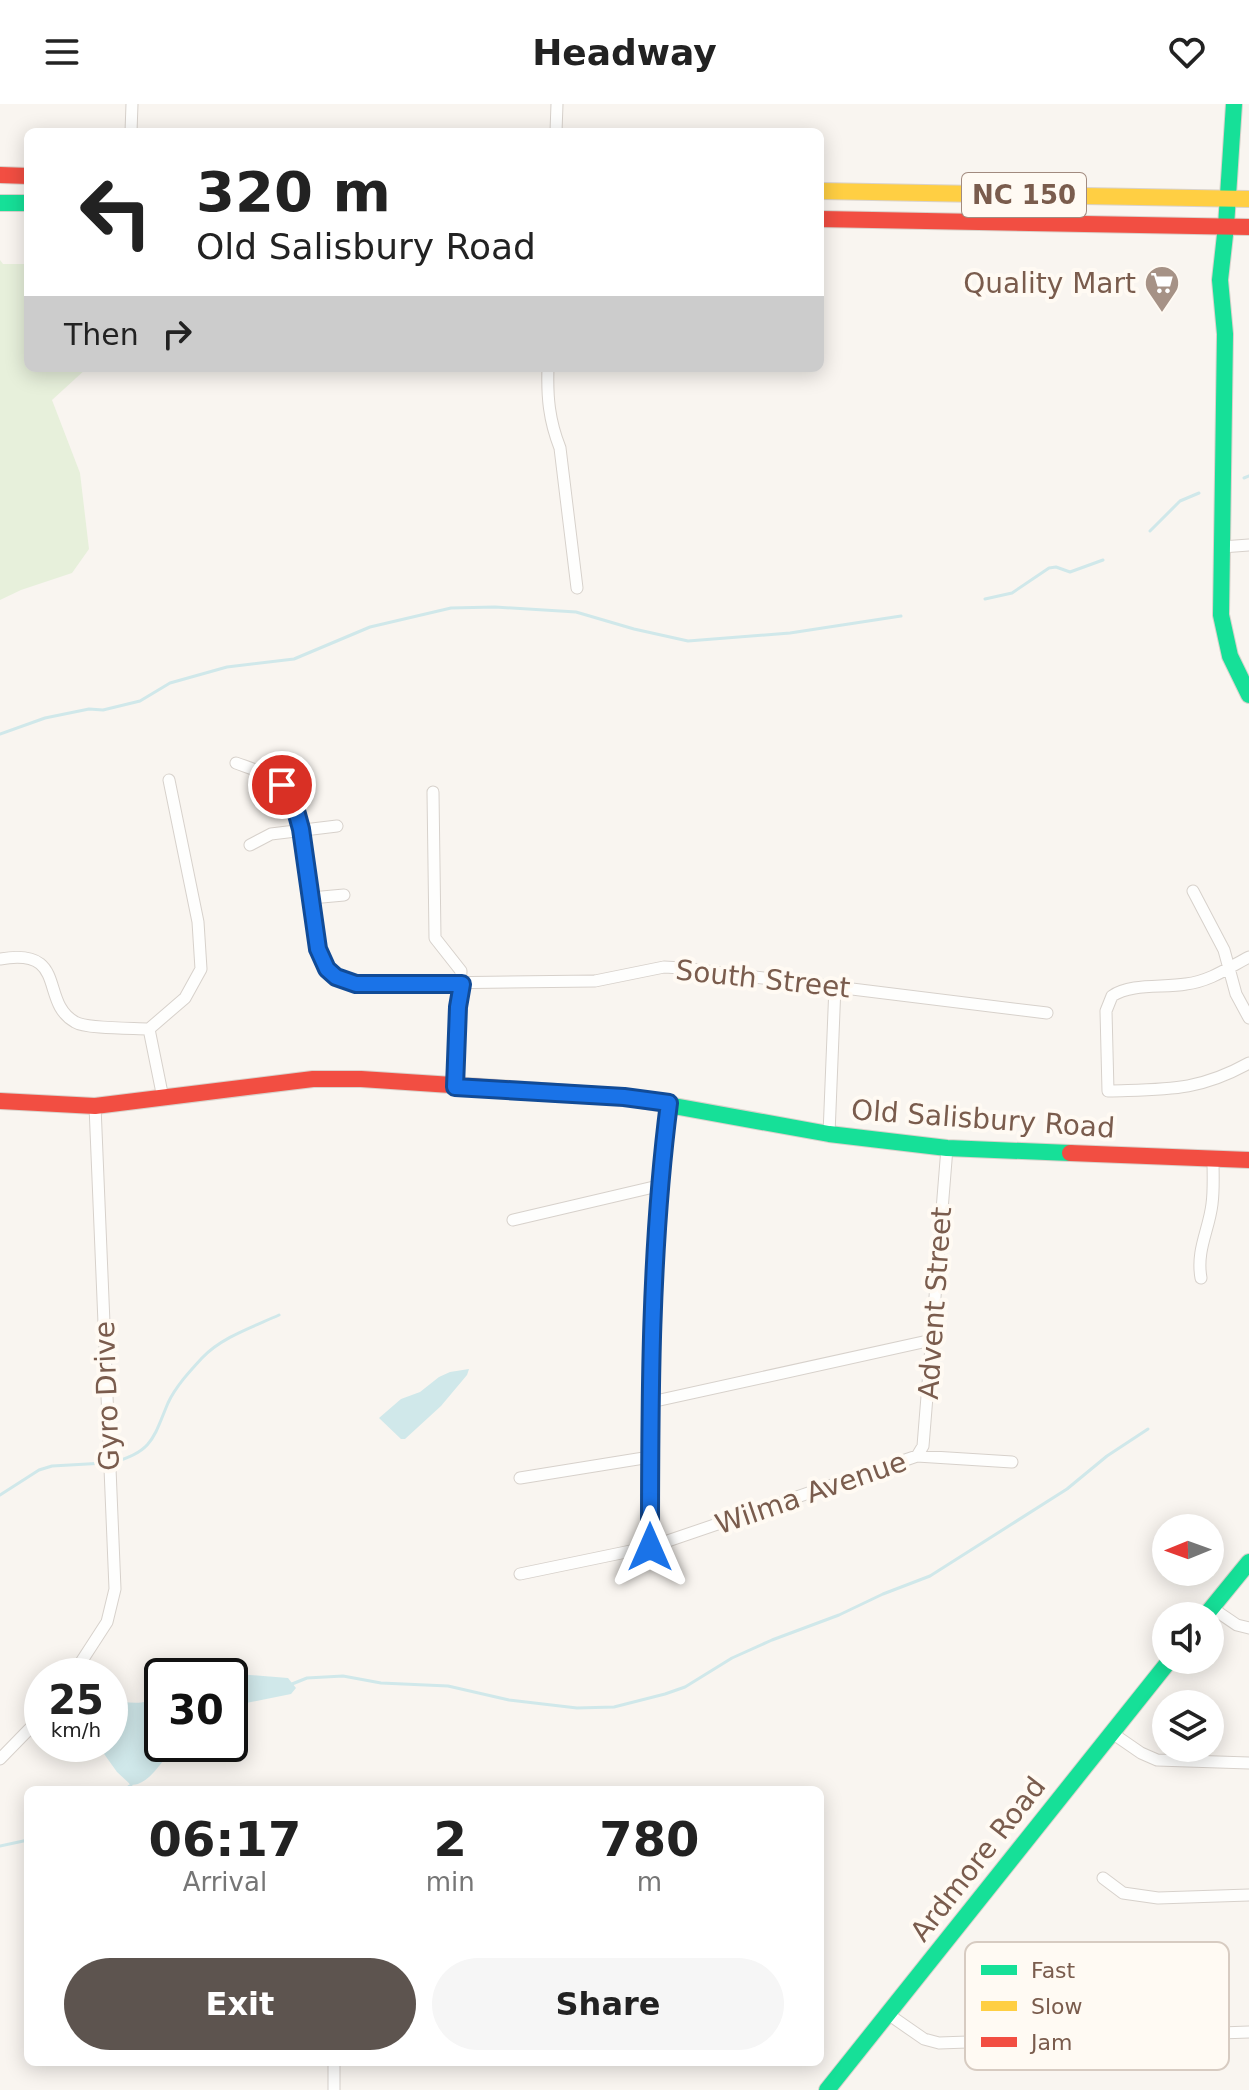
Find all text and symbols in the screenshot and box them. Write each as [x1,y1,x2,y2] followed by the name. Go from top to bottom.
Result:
[40,30,84,74] icon: menu
[1165,30,1209,74] icon: heart
[532,32,717,73] text: Headway
[196,159,391,224] text: 320 m
[64,160,168,264] icon: left
[962,173,1086,217] road number: NC 150
[196,226,536,267] text: Old Salisbury Road
[1143,264,1181,314] supermarket icon: Quality Mart
[963,267,1136,300] place label: Quality Mart
[155,312,199,356] icon: right
[64,317,139,352] text: Then
[248,751,316,819] pin
[260,763,304,807] icon: arrive
[674,953,852,1005] street label: South Street
[850,1093,1116,1145] street label: Old Salisbury Road
[912,1206,958,1400] street label: Advent Street
[88,1321,126,1471] street label: Gyro Drive
[711,1445,911,1541] street label: Wilma Avenue
[608,1505,692,1589] position arrow
[1152,1514,1224,1586] north arrow
[1152,1514,1224,1762] map controls
[1152,1602,1224,1674] button: sound
[144,1658,248,1762] speed limit sign: 30
[48,1677,104,1723] text: 25
[1152,1690,1224,1762] button: layers
[51,1718,101,1742] text: km/h
[904,1770,1052,1948] street label: Ardmore Road
[148,1811,301,1867] text: 06:17
[434,1811,467,1867] text: 2
[599,1811,699,1867] text: 780
[183,1867,267,1897] text: Arrival
[426,1867,475,1897] text: min
[637,1867,662,1897] text: m
[965,1942,1229,2070] legend
[64,1958,416,2050] button: Exit
[432,1958,784,2050] button: Share
[1031,1958,1076,1983] text: Fast
[1031,1994,1083,2019] text: Slow
[1029,2030,1072,2055] text: Jam

